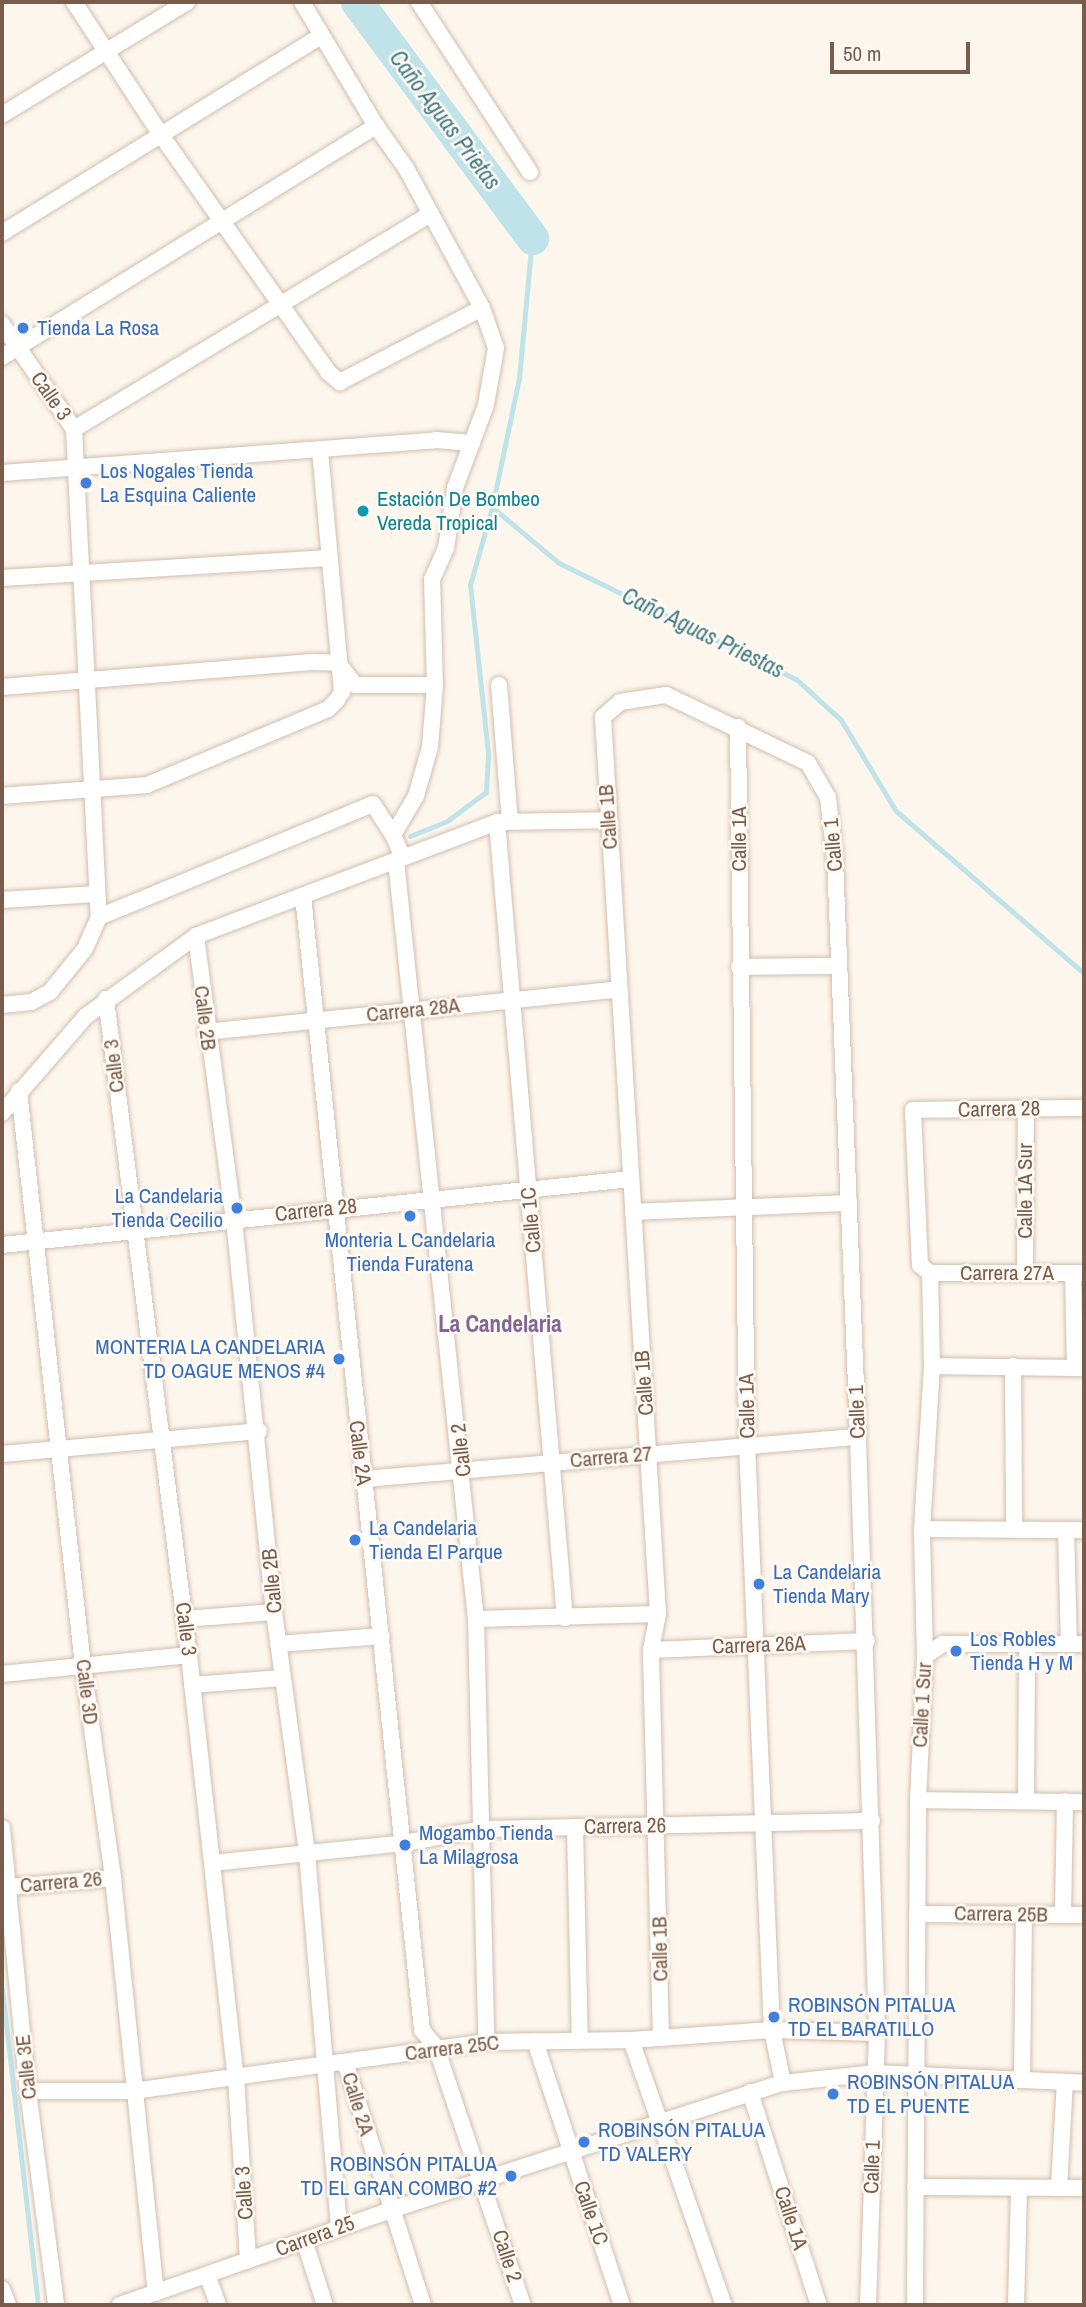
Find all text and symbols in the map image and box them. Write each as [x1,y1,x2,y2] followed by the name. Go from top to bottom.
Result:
[834,28,974,72] scale bar
[843,39,881,68] text: 50 m
[383,44,507,196] water label: Caño Aguas Prietas
[37,315,159,341] place label: Tienda La Rosa
[15,320,31,336] marker: Tienda La Rosa
[25,367,77,425] street label: Calle 3
[100,458,256,508] place label: Los Nogales Tienda La Esquina Caliente
[78,475,94,491] marker: Los Nogales Tienda La Esquina Caliente
[377,486,540,536] place label: Estación De Bombeo Vereda Tropical
[355,503,371,519] marker: Estación De Bombeo Vereda Tropical
[617,582,789,684] water label: Caño Aguas Priestas
[593,784,623,850] street label: Calle 1B
[726,806,752,872] street label: Calle 1A
[818,817,848,873] street label: Calle 1
[189,984,221,1052] street label: Calle 2B
[365,993,461,1027] street label: Carrera 28A
[98,1038,130,1094] street label: Calle 3
[958,1096,1040,1122] street label: Carrera 28
[1012,1143,1038,1239] street label: Calle 1A Sur
[111,1183,223,1233] place label: La Candelaria Tienda Cecilio
[516,1186,546,1254] street label: Calle 1C
[274,1193,358,1227] street label: Carrera 28
[229,1200,245,1216] marker: La Candelaria Tienda Cecilio
[402,1208,418,1224] marker: Monteria L Candelaria Tienda Furatena
[324,1227,496,1277] place label: Monteria L Candelaria Tienda Furatena
[960,1260,1054,1286] street label: Carrera 27A
[438,1310,562,1338] district label: La Candelaria
[93,1334,325,1384] place label: MONTERIA LA CANDELARIA TD OAGUE MENOS #4
[629,1350,659,1416] street label: Calle 1B
[331,1351,347,1367] marker: MONTERIA LA CANDELARIA TD OAGUE MENOS #4
[734,1373,760,1439] street label: Calle 1A
[843,1385,871,1439] street label: Calle 1
[344,1419,376,1487] street label: Calle 2A
[446,1422,476,1478] street label: Calle 2
[569,1441,653,1473] street label: Carrera 27
[369,1515,503,1565] place label: La Candelaria Tienda El Parque
[347,1532,363,1548] marker: La Candelaria Tienda El Parque
[257,1547,287,1615] street label: Calle 2B
[773,1559,881,1609] place label: La Candelaria Tienda Mary
[751,1576,767,1592] marker: La Candelaria Tienda Mary
[170,1601,202,1657] street label: Calle 3
[970,1626,1073,1676] place label: Los Robles Tienda H y M
[712,1631,806,1659] street label: Carrera 26A
[948,1643,964,1659] marker: Los Robles Tienda H y M
[70,1658,104,1726] street label: Calle 3D
[907,1662,937,1748] street label: Calle 1 Sur
[584,1813,666,1839] street label: Carrera 26
[419,1820,554,1870] place label: Mogambo Tienda La Milagrosa
[397,1837,413,1853] marker: Mogambo Tienda La Milagrosa
[19,1866,103,1898] street label: Carrera 26
[954,1901,1048,1927] street label: Carrera 25B
[647,1916,673,1982] street label: Calle 1B
[788,1992,955,2042] place label: ROBINSÓN PITALUA TD EL BARATILLO
[766,2009,782,2025] marker: ROBINSÓN PITALUA TD EL BARATILLO
[403,2030,501,2066] street label: Carrera 25C
[10,2033,42,2101] street label: Calle 3E
[336,2069,380,2139] street label: Calle 2A
[847,2069,1014,2119] place label: ROBINSÓN PITALUA TD EL PUENTE
[825,2086,841,2102] marker: ROBINSÓN PITALUA TD EL PUENTE
[598,2117,765,2167] place label: ROBINSÓN PITALUA TD VALERY
[576,2134,592,2150] marker: ROBINSÓN PITALUA TD VALERY
[858,2140,886,2194] street label: Calle 1
[300,2151,497,2201] place label: ROBINSÓN PITALUA TD EL GRAN COMBO #2
[230,2165,258,2221] street label: Calle 3
[503,2168,519,2184] marker: ROBINSÓN PITALUA TD EL GRAN COMBO #2
[568,2178,614,2248] street label: Calle 1C
[769,2183,813,2253] street label: Calle 1A
[272,2210,358,2262] street label: Carrera 25
[487,2227,527,2285] street label: Calle 2

